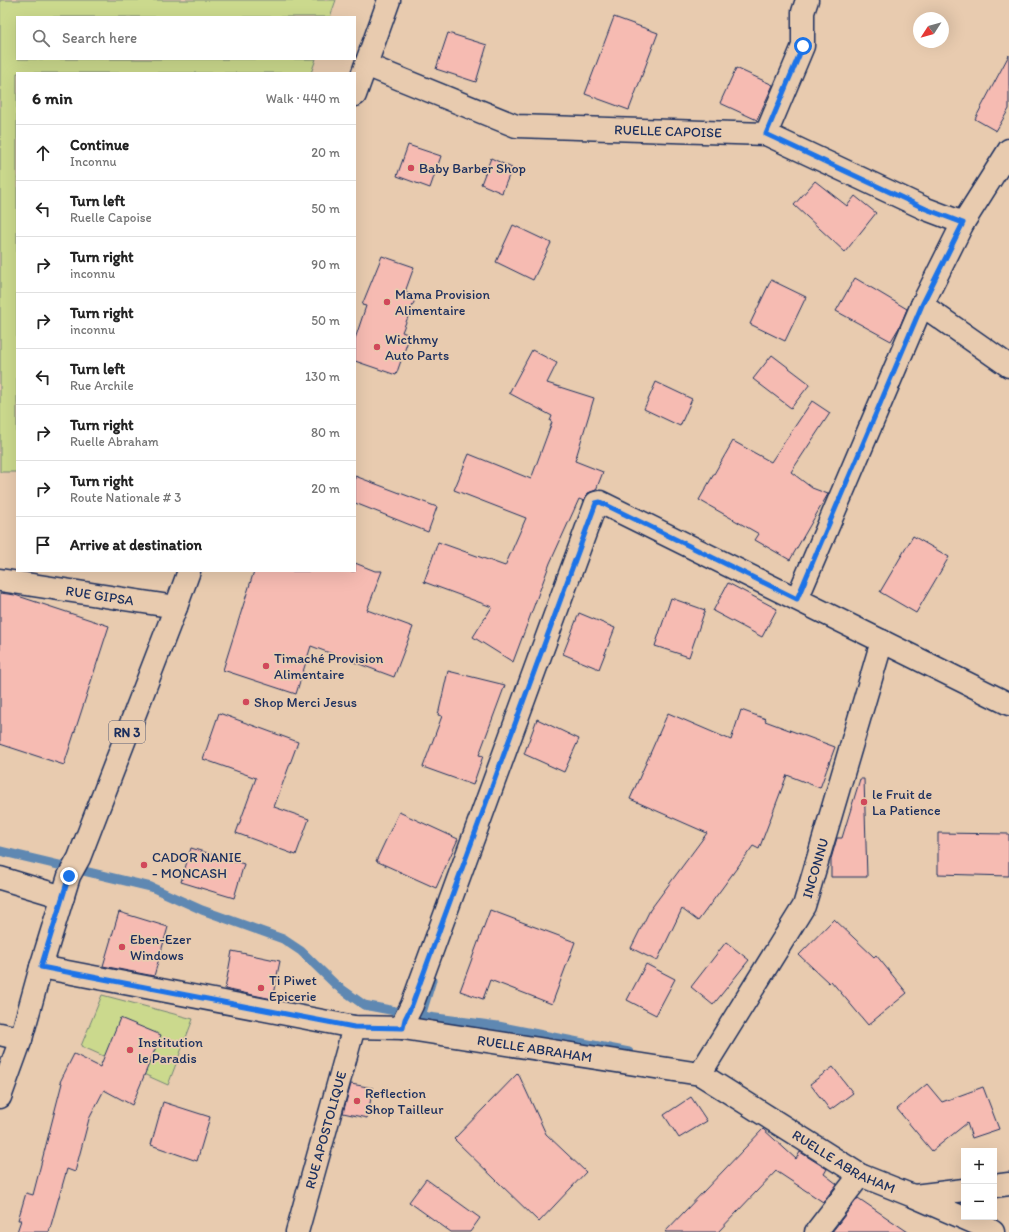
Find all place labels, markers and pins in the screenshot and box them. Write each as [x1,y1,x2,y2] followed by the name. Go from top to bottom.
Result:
[419,160,526,177] place label: Baby Barber Shop
[406,163,416,173] marker: Baby Barber Shop
[395,286,490,319] place label: Mama Provision Alimentaire
[382,297,392,307] marker: Mama Provision Alimentaire
[385,331,449,364] place label: Wicthmy Auto Parts
[372,342,382,352] marker: Wicthmy Auto Parts
[274,650,384,683] place label: Timaché Provision Alimentaire
[261,661,271,671] marker: Timaché Provision Alimentaire
[254,694,357,711] place label: Shop Merci Jesus
[241,697,251,707] marker: Shop Merci Jesus
[872,786,941,819] place label: le Fruit de La Patience
[859,797,869,807] marker: le Fruit de La Patience
[152,849,242,882] place label: CADOR NANIE - MONCASH
[139,860,149,870] marker: CADOR NANIE - MONCASH
[130,931,192,964] place label: Eben-Ezer Windows
[117,942,127,952] marker: Eben-Ezer Windows
[269,972,317,1005] place label: Ti Piwet Epicerie
[256,983,266,993] marker: Ti Piwet Epicerie
[138,1034,203,1067] place label: Institution le Paradis
[125,1045,135,1055] marker: Institution le Paradis
[365,1085,444,1118] place label: Reflection Shop Tailleur
[352,1096,362,1106] marker: Reflection Shop Tailleur

